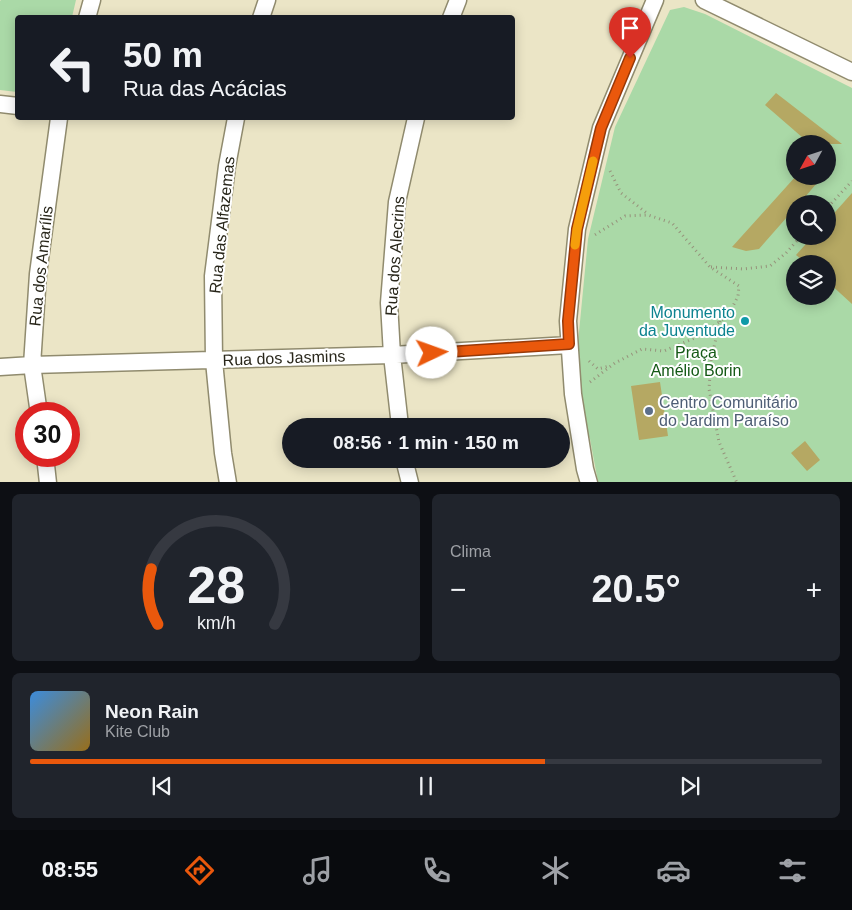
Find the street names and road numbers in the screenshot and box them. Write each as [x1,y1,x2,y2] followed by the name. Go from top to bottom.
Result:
[206,156,238,294] street label: Rua das Alfazemas
[382,196,408,316] street label: Rua dos Alecrins
[26,205,56,327] street label: Rua dos Amarílis
[222,347,346,369] street label: Rua dos Jasmins

